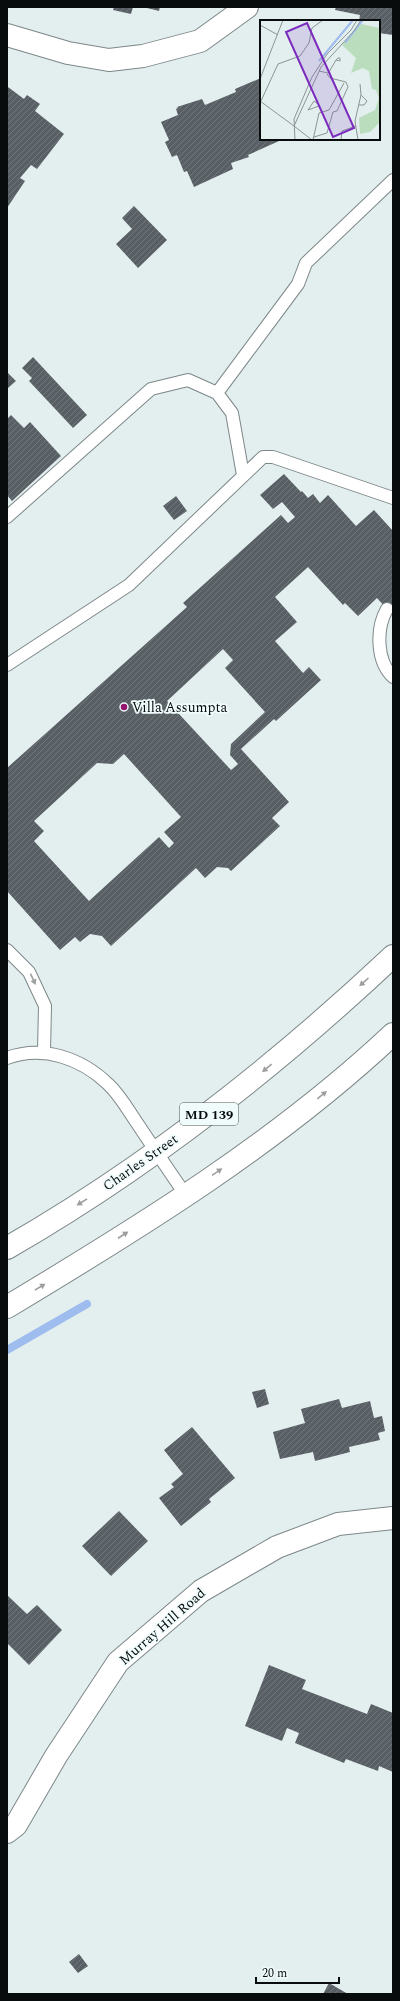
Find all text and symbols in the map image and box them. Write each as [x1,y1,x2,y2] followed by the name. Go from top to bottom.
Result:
[260,20,380,140] inset map
[132,697,227,718] place label: Villa Assumpta
[119,702,129,712] marker: Villa Assumpta
[30,973,36,984] one-way arrow
[359,977,369,987] one-way arrow
[261,1063,272,1072] one-way arrow
[317,1091,327,1100] one-way arrow
[180,1103,238,1125] road number: MD 139
[98,1129,182,1196] street label: Charles Street
[212,1168,223,1176] one-way arrow
[77,1198,88,1206] one-way arrow
[117,1232,129,1239] one-way arrow
[34,1283,46,1290] one-way arrow
[114,1583,210,1670] street label: Murray Hill Road
[256,1959,339,1985] scale bar
[262,1964,287,1983] text: 20 m

